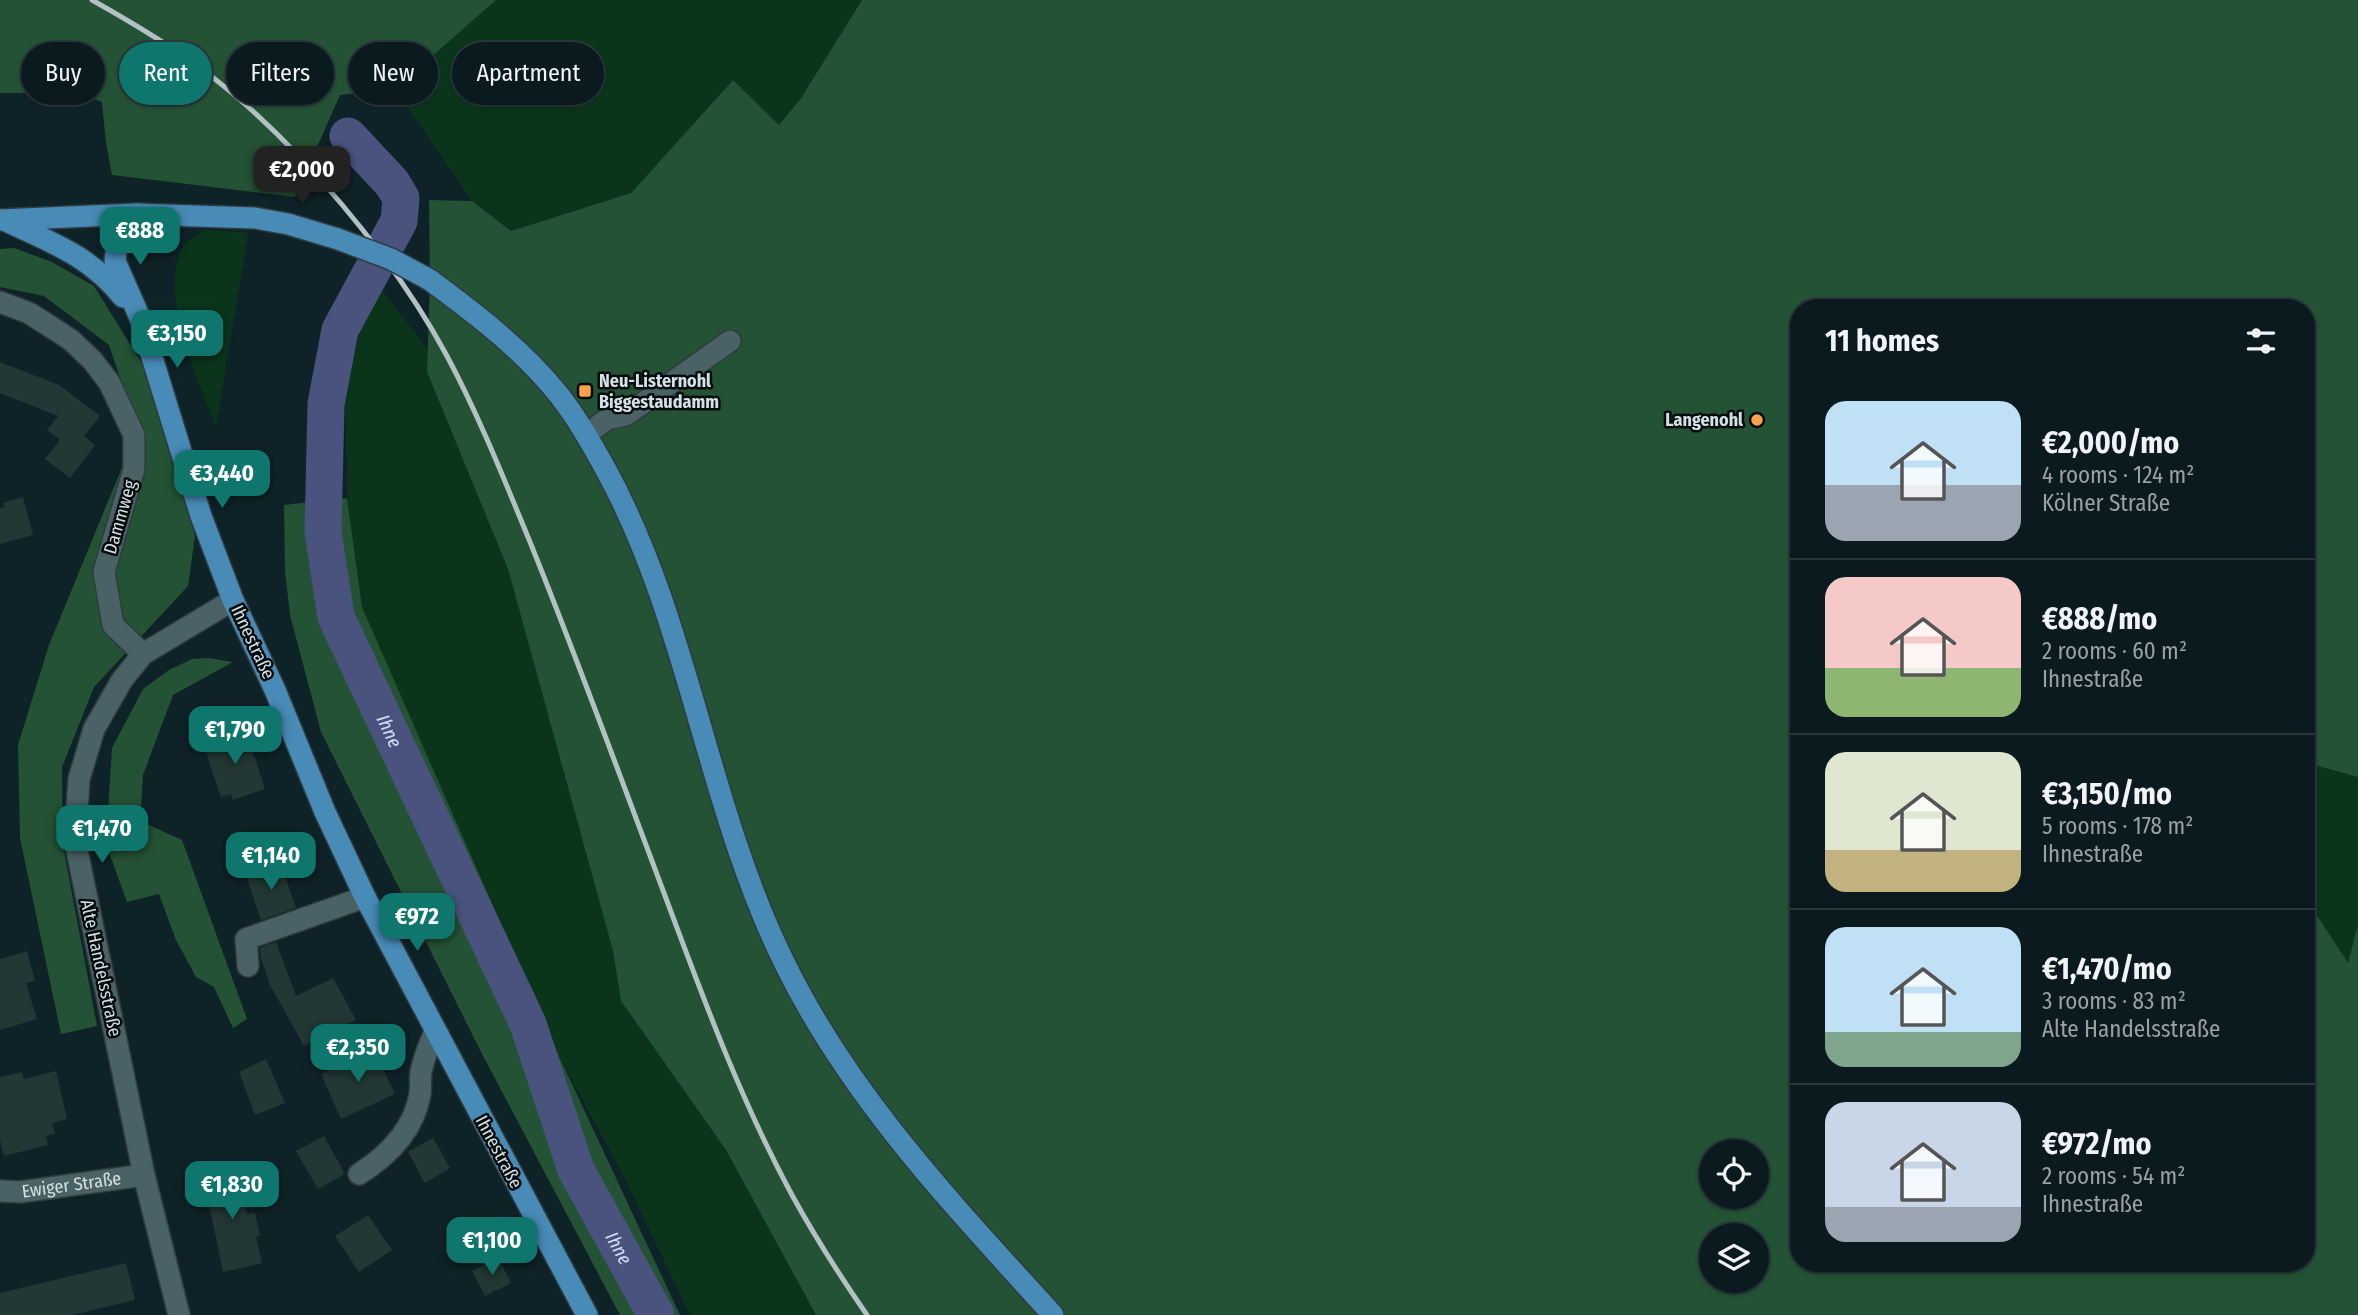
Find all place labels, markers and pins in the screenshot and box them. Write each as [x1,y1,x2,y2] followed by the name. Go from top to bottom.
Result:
[245,146,359,206] pin: €2,000
[99,208,181,267] pin: €888
[120,310,234,370] pin: €3,150
[599,370,719,413] place label: Neu-Listernohl Biggestaudamm
[577,383,593,399] marker: Neu-Listernohl Biggestaudamm
[1665,409,1743,431] place label: Langenohl
[1749,412,1765,428] marker: Langenohl
[165,450,279,510] pin: €3,440
[178,706,292,766] pin: €1,790
[45,806,159,865] pin: €1,470
[214,832,328,892] pin: €1,140
[376,894,458,953] pin: €972
[301,1024,415,1084] pin: €2,350
[175,1162,289,1221] pin: €1,830
[435,1218,549,1277] pin: €1,100

